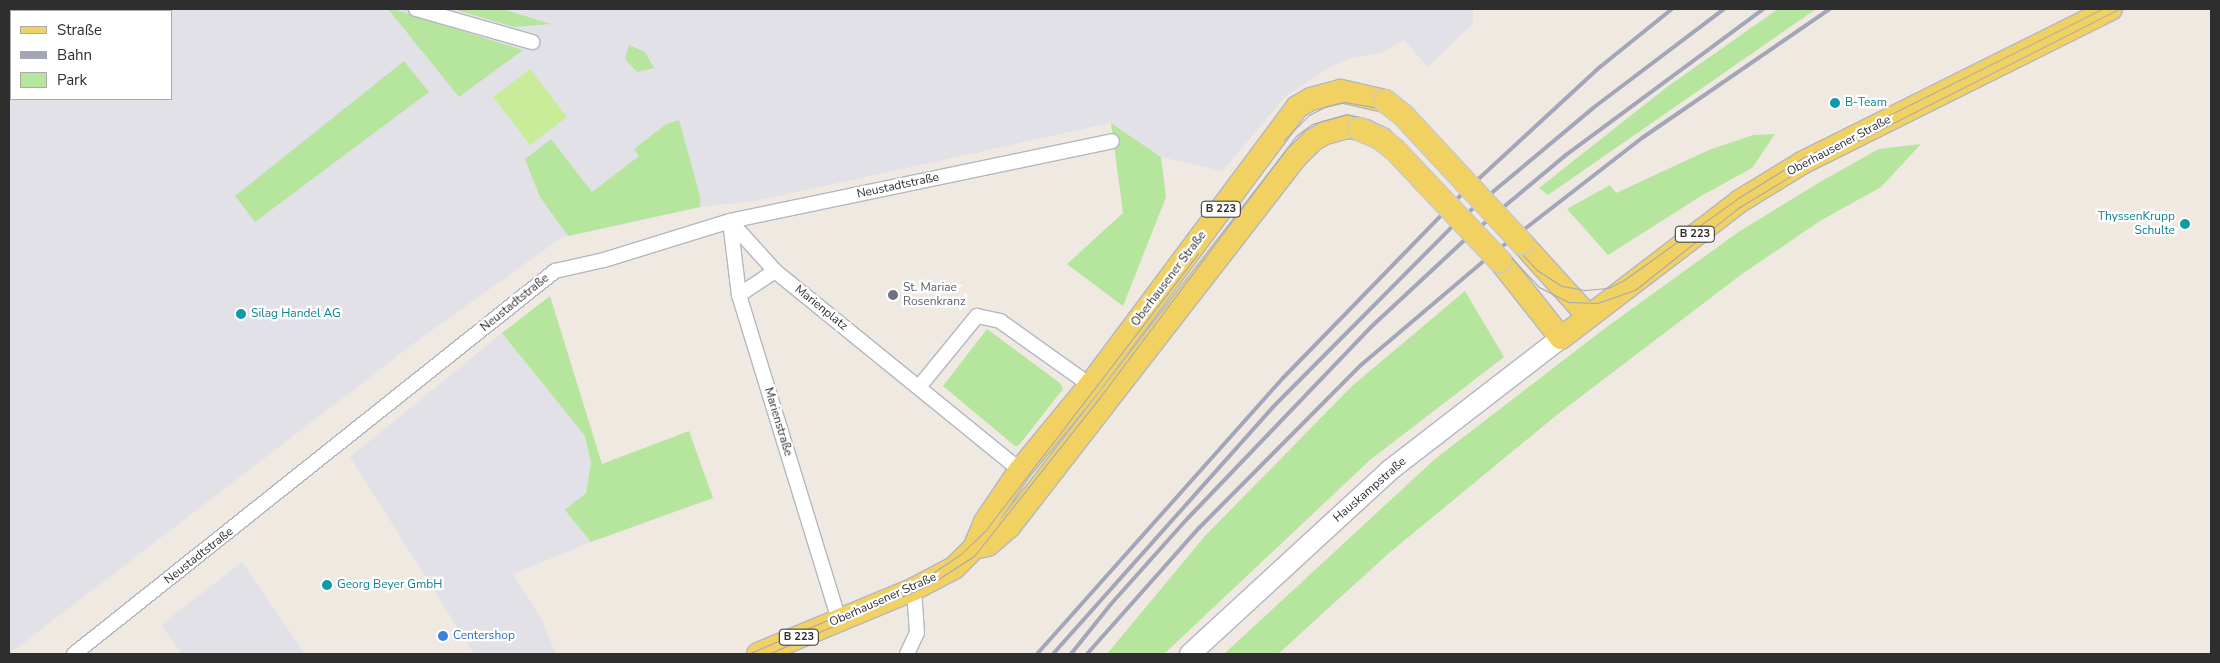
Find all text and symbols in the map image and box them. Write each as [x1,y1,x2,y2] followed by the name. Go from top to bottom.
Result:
[10,10,172,100] legend
[57,20,102,40] text: Straße
[57,45,92,65] text: Bahn
[57,70,87,90] text: Park
[1845,96,1887,110] place label: B-Team
[1829,97,1841,109] marker: B-Team
[1785,113,1893,179] street label: Oberhausener Straße
[856,170,940,202] street label: Neustadtstraße
[1200,200,1242,218] road number: B 223
[2098,210,2175,238] place label: ThyssenKrupp Schulte
[2179,218,2191,230] marker: ThyssenKrupp Schulte
[1674,225,1716,242] road number: B 223
[1129,229,1209,329] street label: Oberhausener Straße
[478,271,552,335] street label: Neustadtstraße
[903,281,966,309] place label: St. Mariae Rosenkranz
[792,282,850,334] street label: Marienplatz
[887,289,899,301] marker: St. Mariae Rosenkranz
[251,307,341,321] place label: Silag Handel AG
[235,308,247,320] marker: Silag Handel AG
[761,386,795,458] street label: Marienstraße
[1331,454,1409,526] street label: Hauskampstraße
[162,525,236,587] street label: Neustadtstraße
[827,570,939,630] street label: Oberhausener Straße
[337,578,442,592] place label: Georg Beyer GmbH
[321,579,333,591] marker: Georg Beyer GmbH
[778,628,820,646] road number: B 223
[453,629,515,643] place label: Centershop
[437,630,449,642] marker: Centershop

